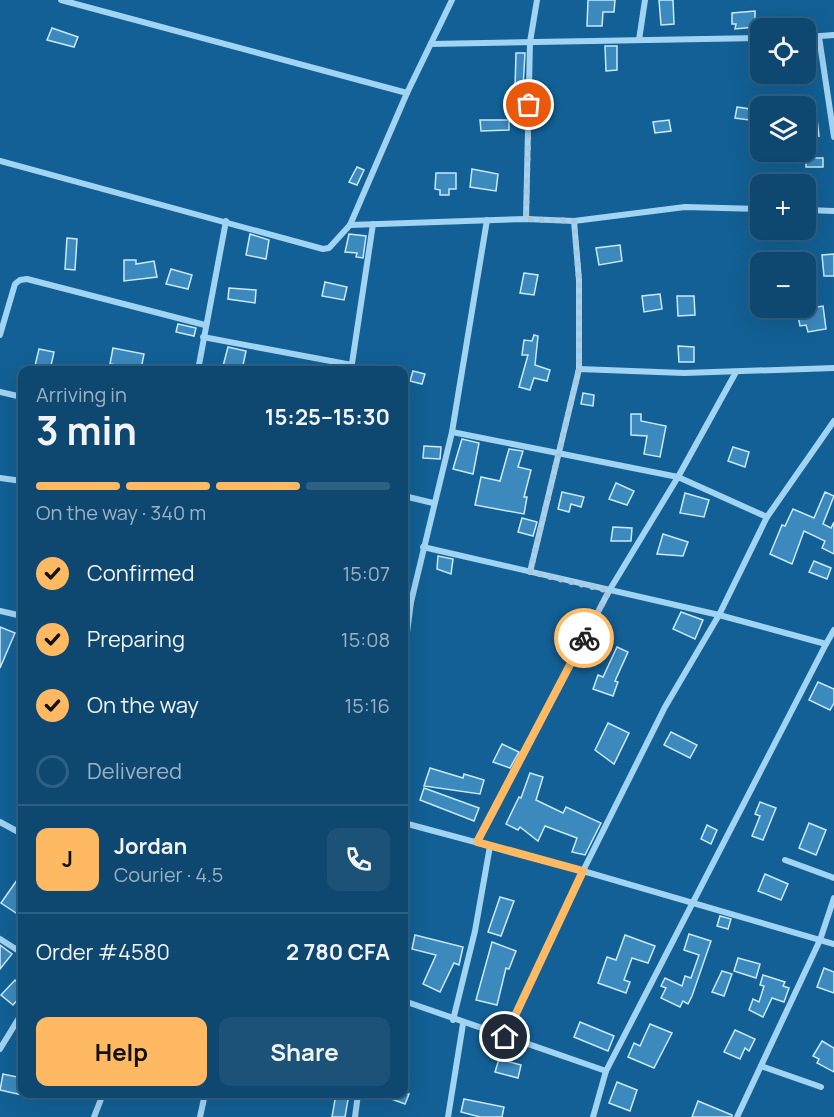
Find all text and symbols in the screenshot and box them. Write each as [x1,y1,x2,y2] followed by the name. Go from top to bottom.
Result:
[750,18,816,318] map controls
[750,18,816,84] button: locate
[503,79,554,130] pin
[512,88,545,121] icon: bag
[750,96,816,162] button: layers
[750,174,816,240] button: +
[750,252,816,318] button: −
[36,381,127,408] text: Arriving in
[265,402,390,432] text: 15:25–15:30
[36,403,137,457] text: 3 min
[36,499,206,526] text: On the way · 340 m
[36,557,69,590] icon: check
[87,558,195,588] text: Confirmed
[342,560,390,587] text: 15:07
[554,608,614,668] courier
[568,622,601,655] icon: bike
[36,623,69,656] icon: check
[87,624,185,654] text: Preparing
[341,626,390,653] text: 15:08
[36,689,69,722] icon: check
[87,690,199,720] text: On the way
[344,692,390,719] text: 15:16
[87,756,182,786] text: Delivered
[327,828,390,891] button: phone
[114,831,187,861] text: Jordan
[62,844,73,874] text: J
[114,861,223,888] text: Courier · 4.5
[36,937,170,967] text: Order #4580
[286,937,390,967] text: 2 780 CFA
[479,1011,530,1062] pin
[36,1017,207,1086] button: Help
[219,1017,390,1086] button: Share
[488,1020,521,1053] icon: home

